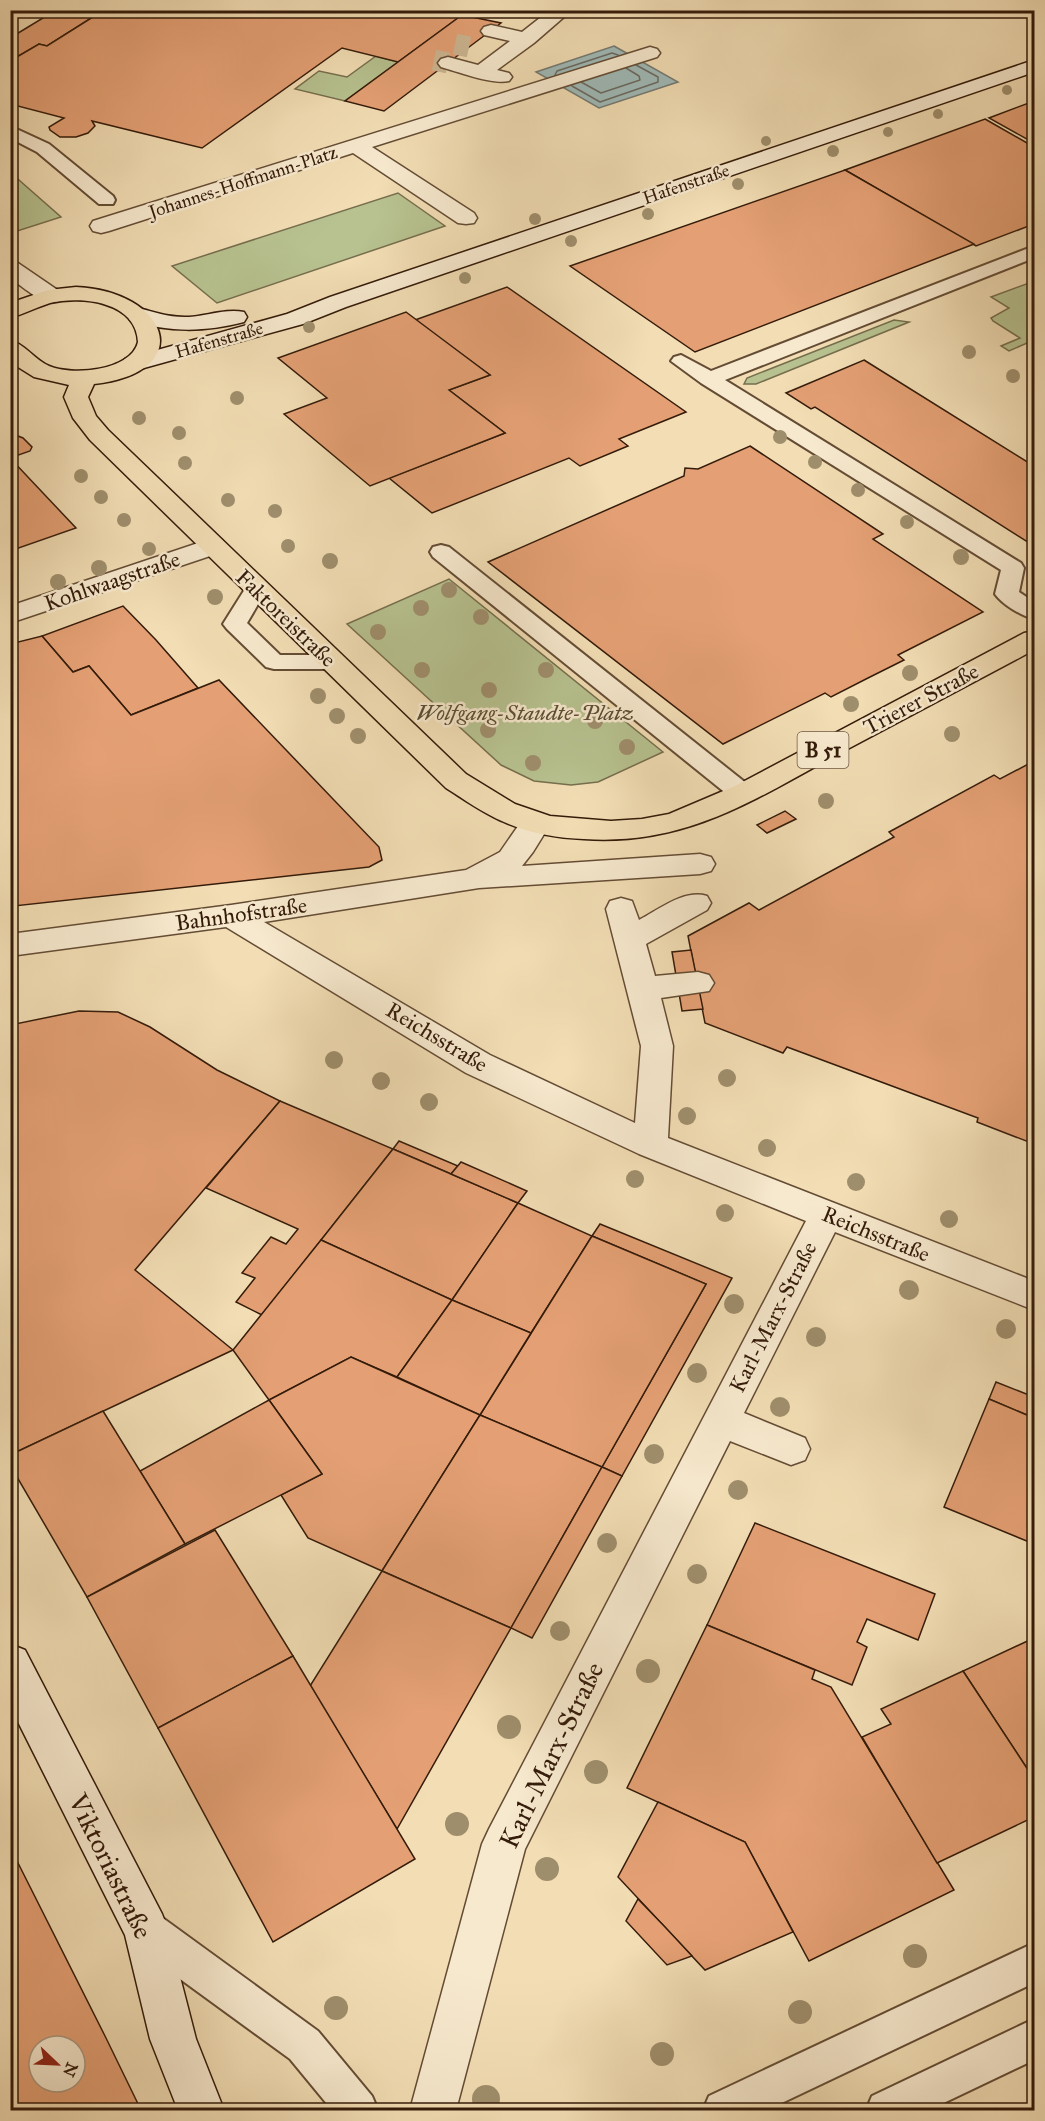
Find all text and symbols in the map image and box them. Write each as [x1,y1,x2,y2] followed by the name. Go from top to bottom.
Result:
[144,141,340,224] street label: Johannes-Hoffmann-Platz
[640,159,732,209] street label: Hafenstraße
[173,317,265,363] street label: Hafenstraße
[41,545,183,617] street label: Kohlwaagstraße
[230,563,342,673] street label: Faktoreistraße
[859,657,983,741] street label: Trierer Straße
[416,699,634,726] park label: Wolfgang-Staudte-Platz
[798,732,848,768] road number: B 51
[173,891,309,937] street label: Bahnhofstraße
[381,996,493,1078] street label: Reichsstraße
[818,1200,934,1268] street label: Reichsstraße
[723,1237,823,1397] street label: Karl-Marx-Straße
[492,1656,610,1854] street label: Karl-Marx-Straße
[61,1787,160,1944] street label: Viktoriastraße
[27,2034,87,2094] north arrow
[59,2060,82,2080] text: N

